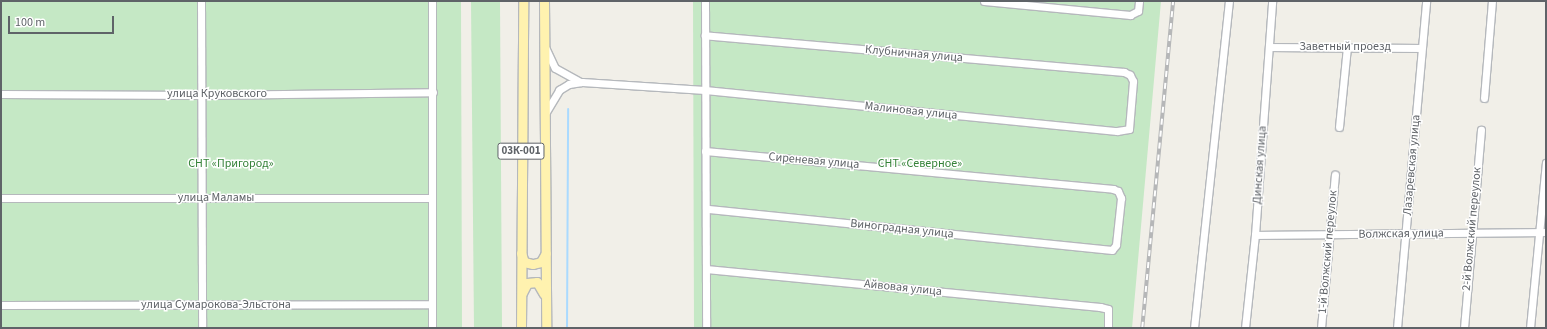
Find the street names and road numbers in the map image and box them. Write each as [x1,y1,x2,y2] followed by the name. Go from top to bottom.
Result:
[1299,40,1391,54] street label: Заветный проезд
[864,43,964,65] street label: Клубничная улица
[167,87,267,101] street label: улица Круковского
[864,99,958,123] street label: Малиновая улица
[1400,114,1424,216] street label: Лазаревская улица
[1250,125,1270,205] street label: Динская улица
[497,142,545,160] road number: 03К-001
[768,150,860,172] street label: Сиреневая улица
[1459,167,1485,291] street label: 2-й Волжский переулок
[1315,190,1341,314] street label: 1-й Волжский переулок
[178,191,254,205] street label: улица Маламы
[850,216,954,242] street label: Виноградная улица
[1358,226,1444,242] street label: Волжская улица
[863,277,943,299] street label: Айвовая улица
[141,298,291,312] street label: улица Сумарокова-Эльстона

